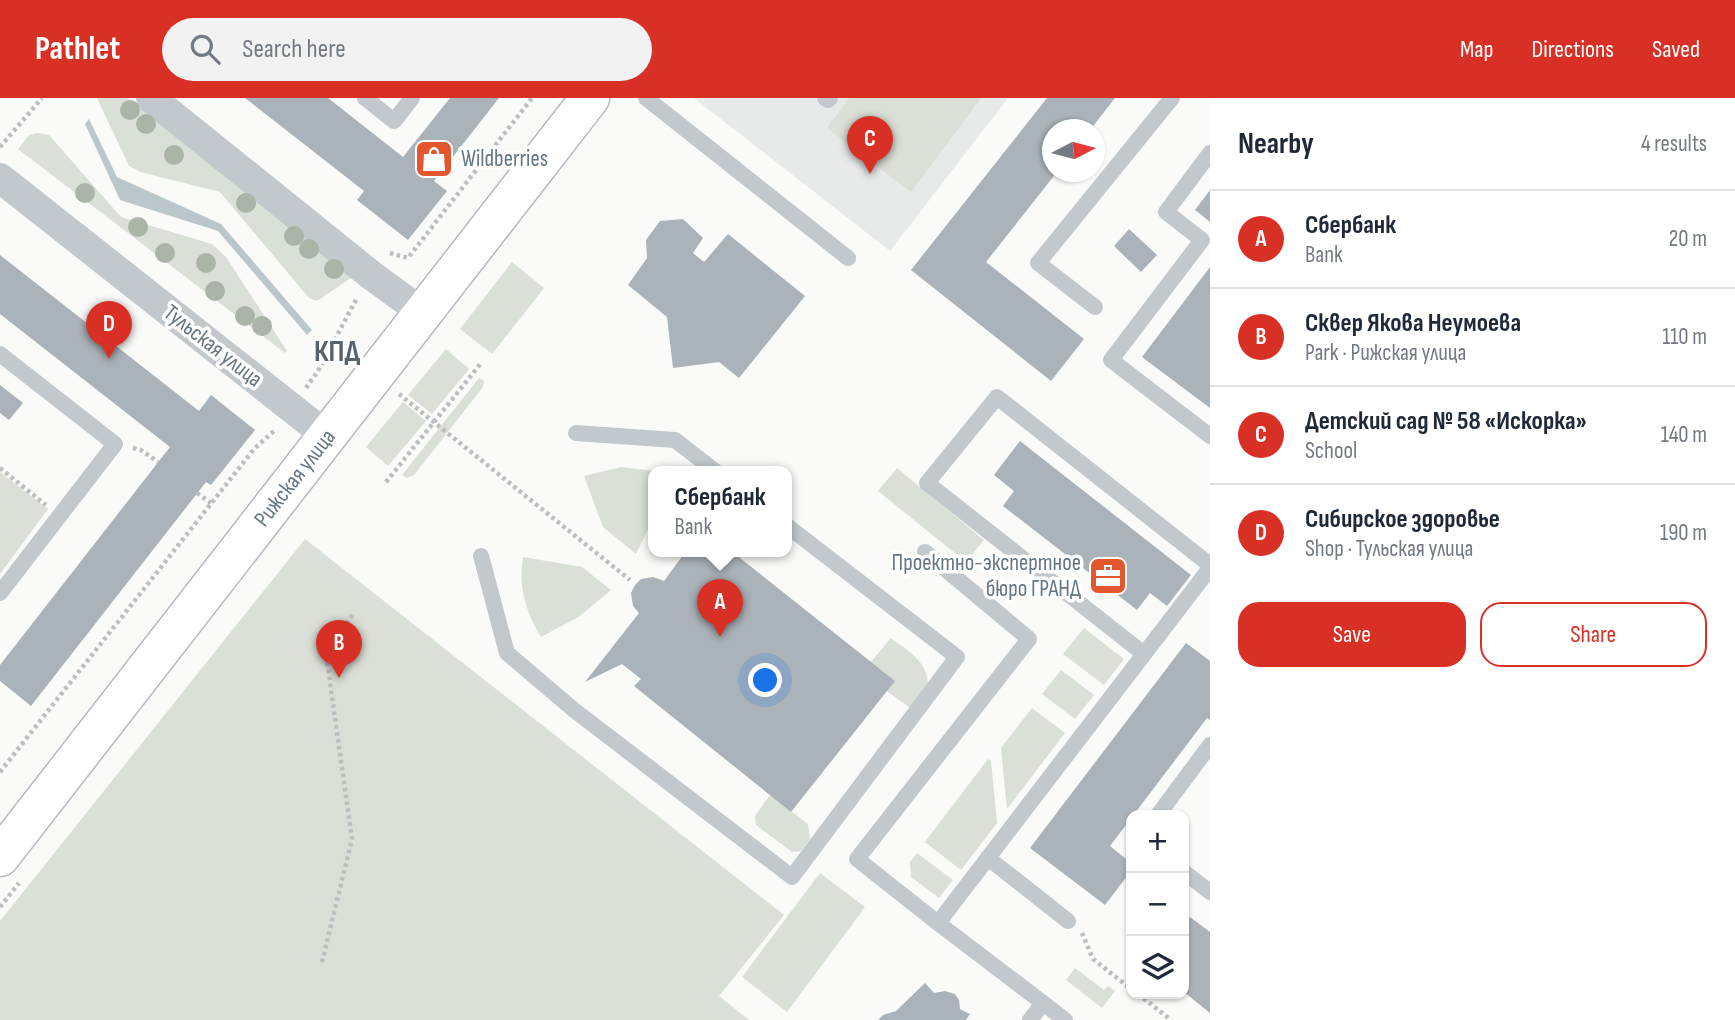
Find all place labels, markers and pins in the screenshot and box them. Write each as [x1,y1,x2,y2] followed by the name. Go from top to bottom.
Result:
[847,116,893,174] pin: C
[413,138,455,180] shop icon: Wildberries
[461,145,548,173] place label: Wildberries
[86,301,132,359] pin: D
[892,549,1081,603] place label: Проектно-экспертное бюро ГРАНД
[1087,555,1129,597] office icon: Проектно-экспертное бюро ГРАНД
[697,579,743,637] pin: A
[316,620,362,678] pin: B

